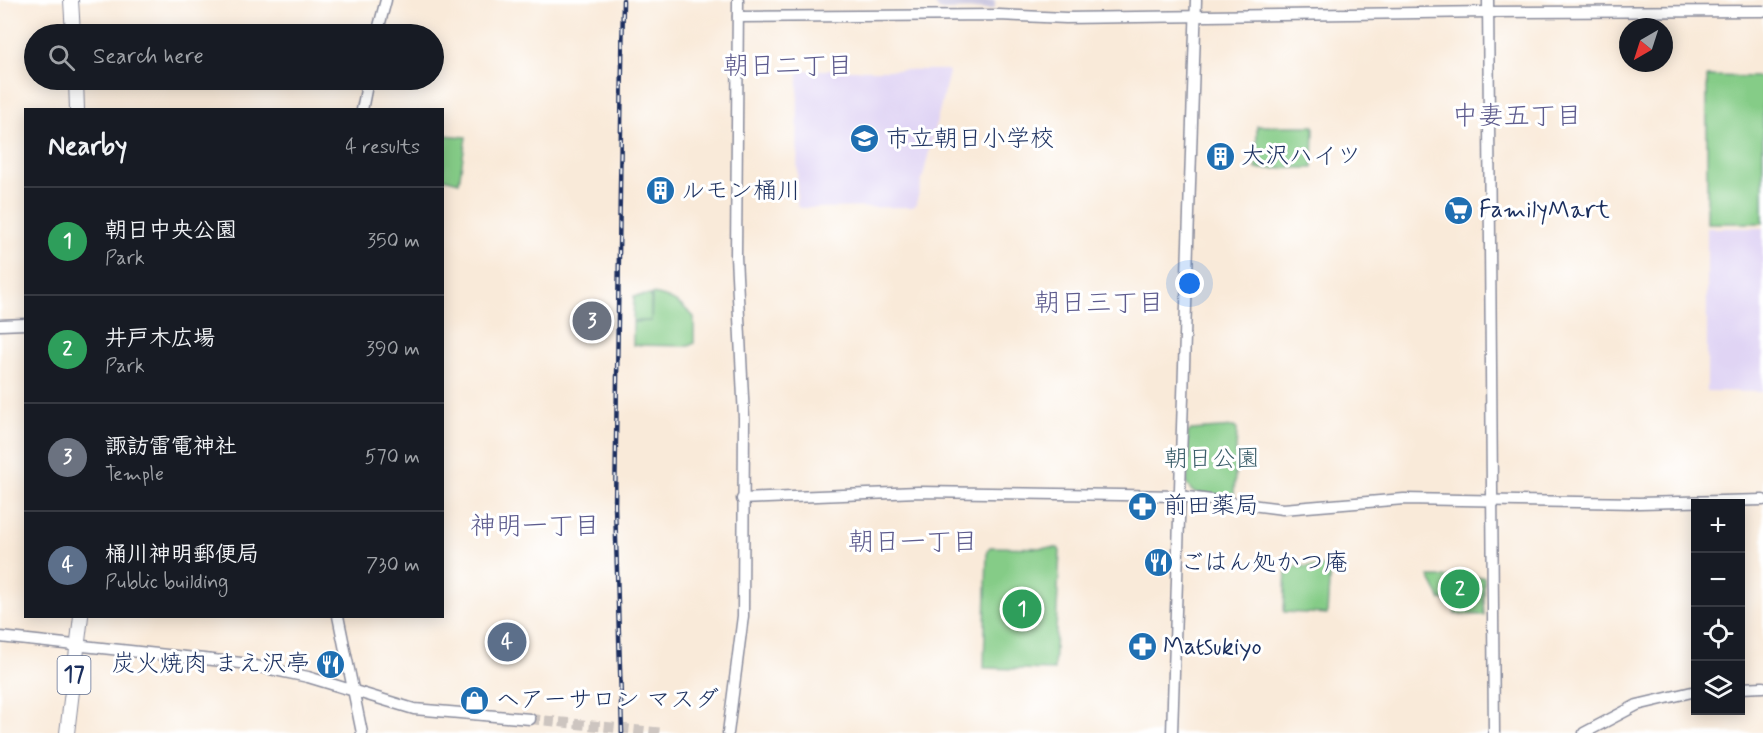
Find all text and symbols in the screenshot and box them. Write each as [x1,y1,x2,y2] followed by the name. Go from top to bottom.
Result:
[1619,18,1673,72] north arrow
[24,24,444,90] search box
[45,41,78,74] icon: search
[93,43,204,71] text: Search here
[723,50,853,84] district label: 朝日二丁目
[1452,100,1582,134] district label: 中妻五丁目
[849,123,881,155] school or university icon: 市立朝日小学校
[886,124,1054,155] place label: 市立朝日小学校
[48,130,127,164] text: Nearby
[345,134,420,161] text: 4 results
[1204,140,1236,172] building icon: 大沢ハイツ
[1241,141,1361,172] place label: 大沢ハイツ
[644,175,676,207] building icon: ルモン桶川
[681,176,801,207] place label: ルモン桶川
[1442,194,1474,226] supermarket icon: FamilyMart
[1479,195,1610,226] place label: FamilyMart
[105,217,237,245] text: 朝日中央公園
[63,228,72,255] text: 1
[367,228,420,255] text: 350 m
[105,245,145,272] text: Park
[1175,269,1204,298] your location
[1034,287,1164,321] district label: 朝日三丁目
[572,298,612,344] pin: 3
[105,325,215,353] text: 井戸木広場
[63,336,72,363] text: 2
[366,336,420,363] text: 390 m
[105,353,145,380] text: Park
[105,433,237,461] text: 諏訪雷電神社
[63,444,72,471] text: 3
[365,444,420,471] text: 570 m
[1164,444,1260,475] park label: 朝日公園
[105,461,164,488] text: Temple
[1126,490,1158,522] pharmacy icon: 前田薬局
[1163,491,1259,522] place label: 前田薬局
[1691,499,1745,715] map controls
[1691,499,1745,553] button: +
[470,510,600,544] district label: 神明一丁目
[848,526,978,560] district label: 朝日一丁目
[105,541,259,569] text: 桶川神明郵便局
[1143,547,1175,579] restaurant icon: ごはん処かつ庵
[1180,548,1348,579] place label: ごはん処かつ庵
[62,552,73,579] text: 4
[366,552,420,579] text: 730 m
[1691,553,1745,607] button: −
[1440,566,1480,612] pin: 2
[105,569,228,596] text: Public building
[1002,586,1042,632] pin: 1
[1691,607,1745,661] button: locate
[488,620,526,664] pin: 4
[1126,631,1158,663] pharmacy icon: Matsukiyo
[1163,632,1262,663] place label: Matsukiyo
[315,648,347,680] restaurant icon: 炭火焼肉 まえ沢亭
[112,649,310,680] place label: 炭火焼肉 まえ沢亭
[58,656,90,694] road number: 17
[1691,661,1745,715] button: layers
[459,684,491,716] shop icon: ヘアーサロン マスダ
[496,685,719,716] place label: ヘアーサロン マスダ

